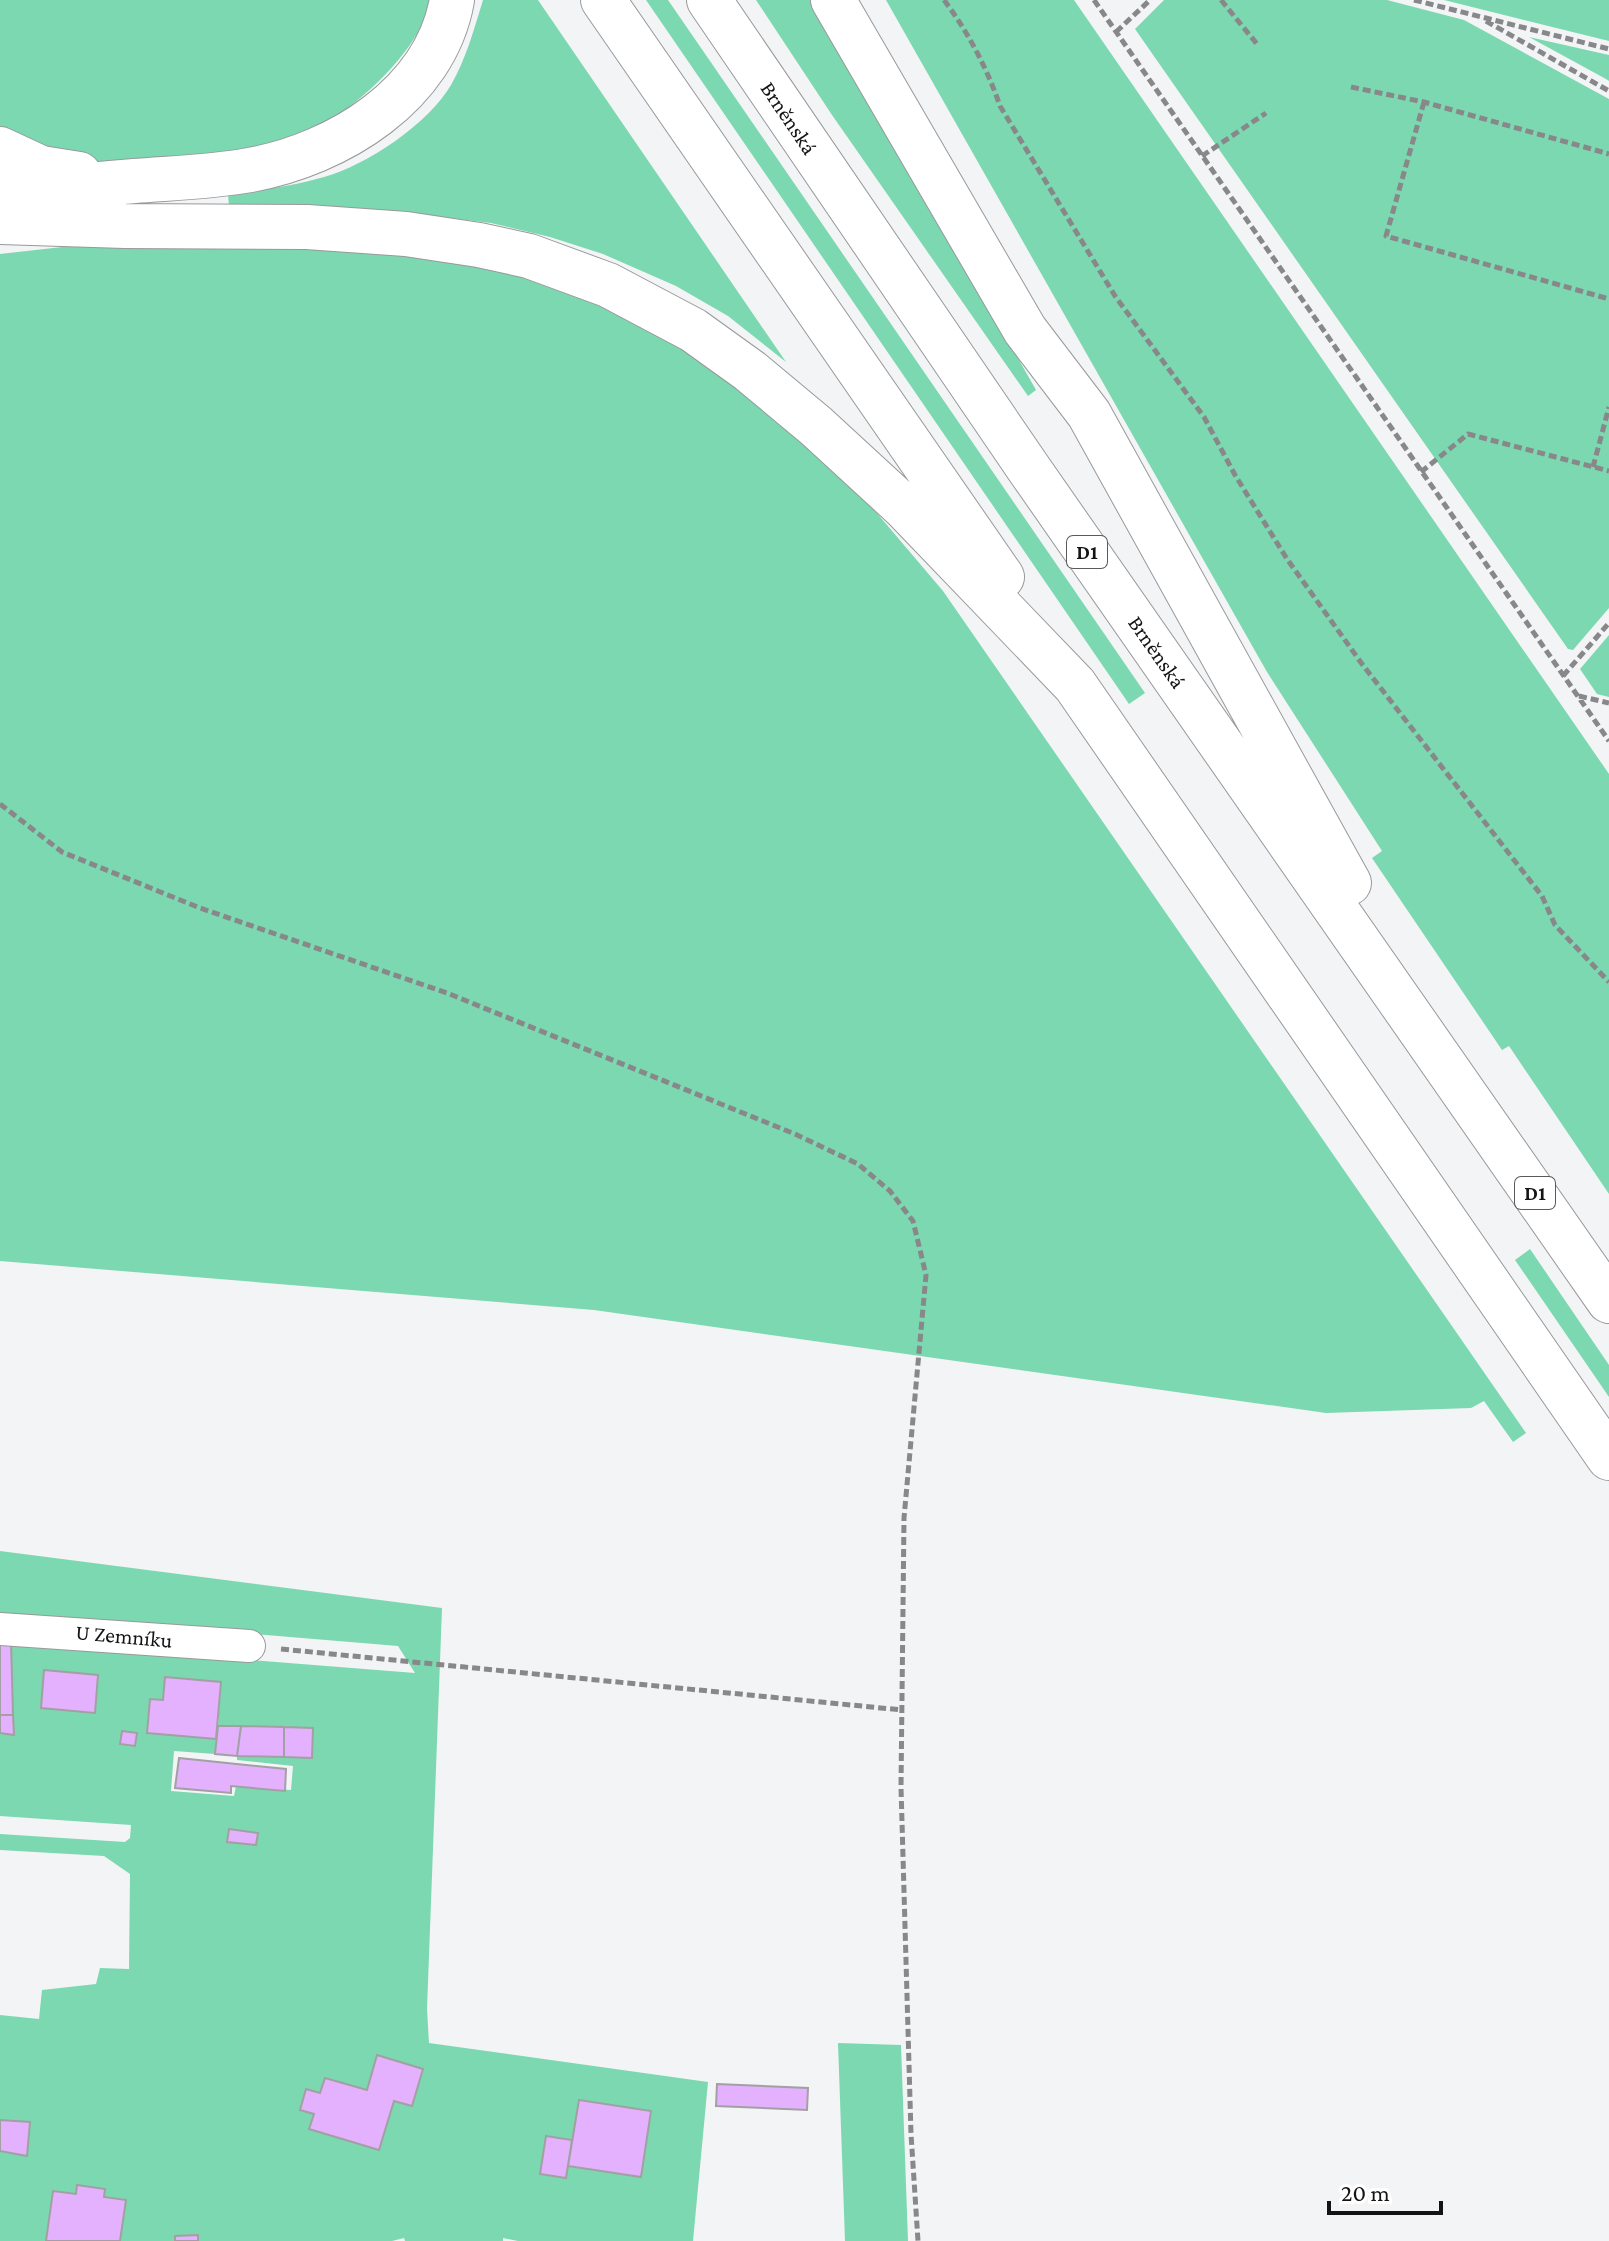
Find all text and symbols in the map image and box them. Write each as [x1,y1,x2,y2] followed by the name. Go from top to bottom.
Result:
[756,77,822,159] street label: Brněnská
[1067,536,1107,568] road number: D1
[1123,611,1191,693] street label: Brněnská
[1515,1177,1555,1209] road number: D1
[75,1619,174,1653] street label: U Zemníku
[1329,2165,1441,2215] scale bar
[1341,2179,1390,2206] text: 20 m

